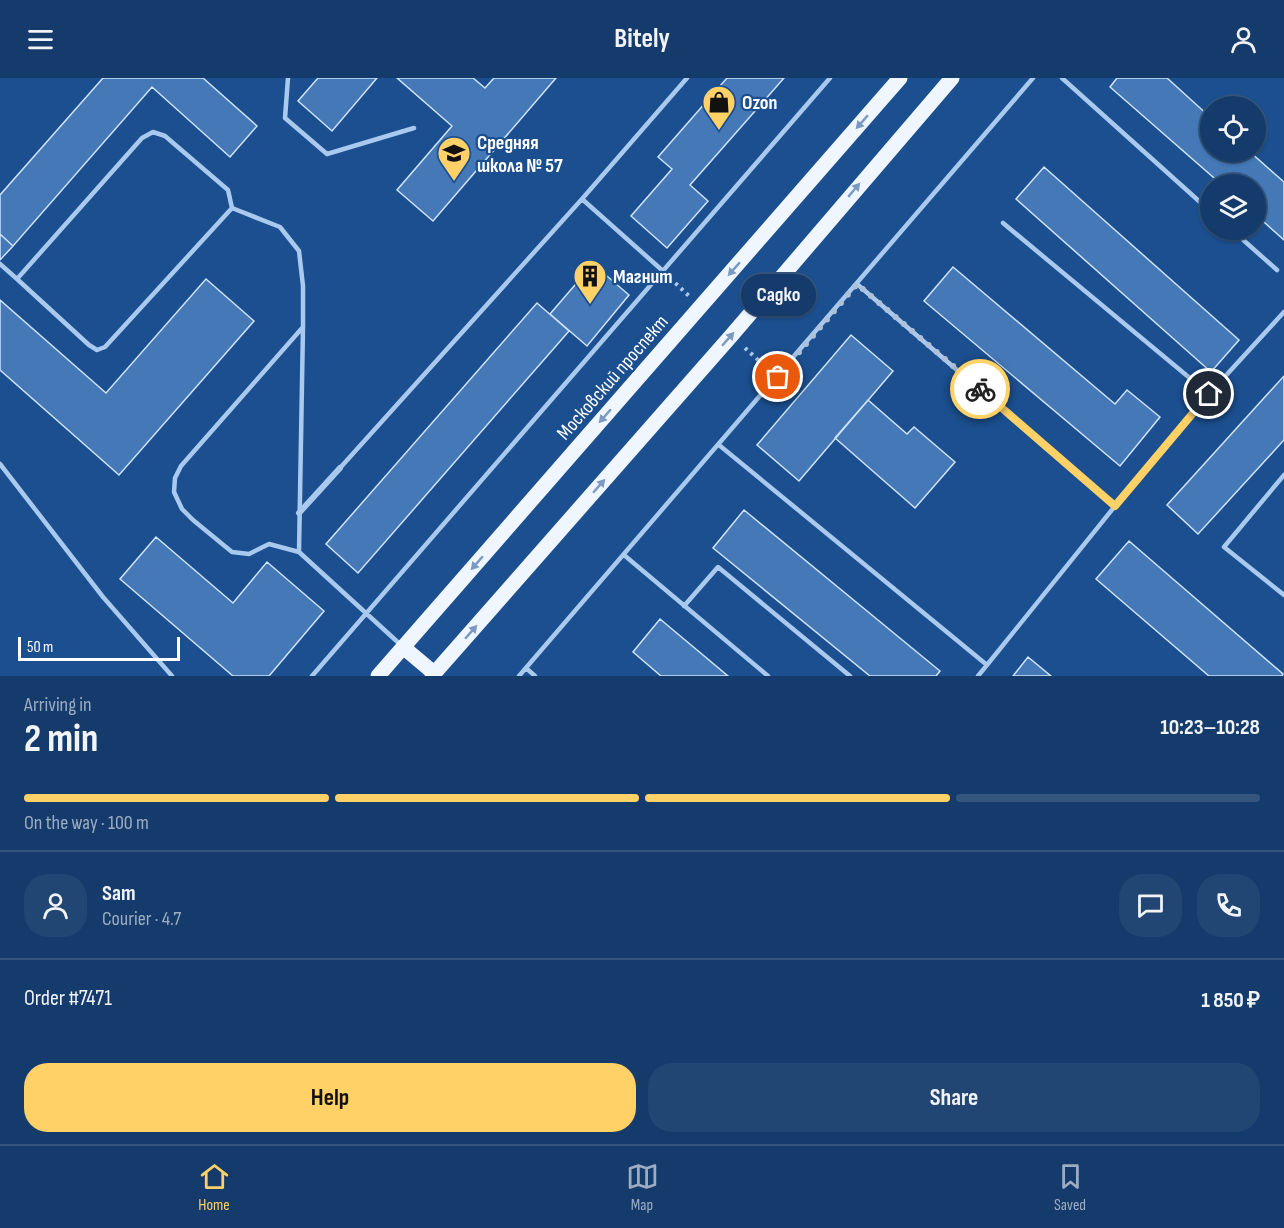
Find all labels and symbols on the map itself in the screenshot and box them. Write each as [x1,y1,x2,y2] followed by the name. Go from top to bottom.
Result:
[701,84,737,131] shop icon: Ozon
[742,91,777,115] place label: Ozon
[856,114,869,129] one-way arrow
[477,131,563,178] place label: Средняя школа № 57
[436,135,472,182] school or university icon: Средняя школа № 57
[848,182,861,198] one-way arrow
[572,258,608,305] building icon: Магнит
[728,261,741,276] one-way arrow
[613,265,672,289] place label: Магнит
[740,275,816,317] callout: Садко
[552,310,674,445] street label: Московский проспект
[721,332,734,347] one-way arrow
[752,351,803,402] pin
[950,359,1010,419] courier
[1183,368,1234,419] pin
[599,408,612,424] one-way arrow
[592,478,606,493] one-way arrow
[471,555,484,570] one-way arrow
[464,625,477,640] one-way arrow
[18,634,180,662] scale bar

